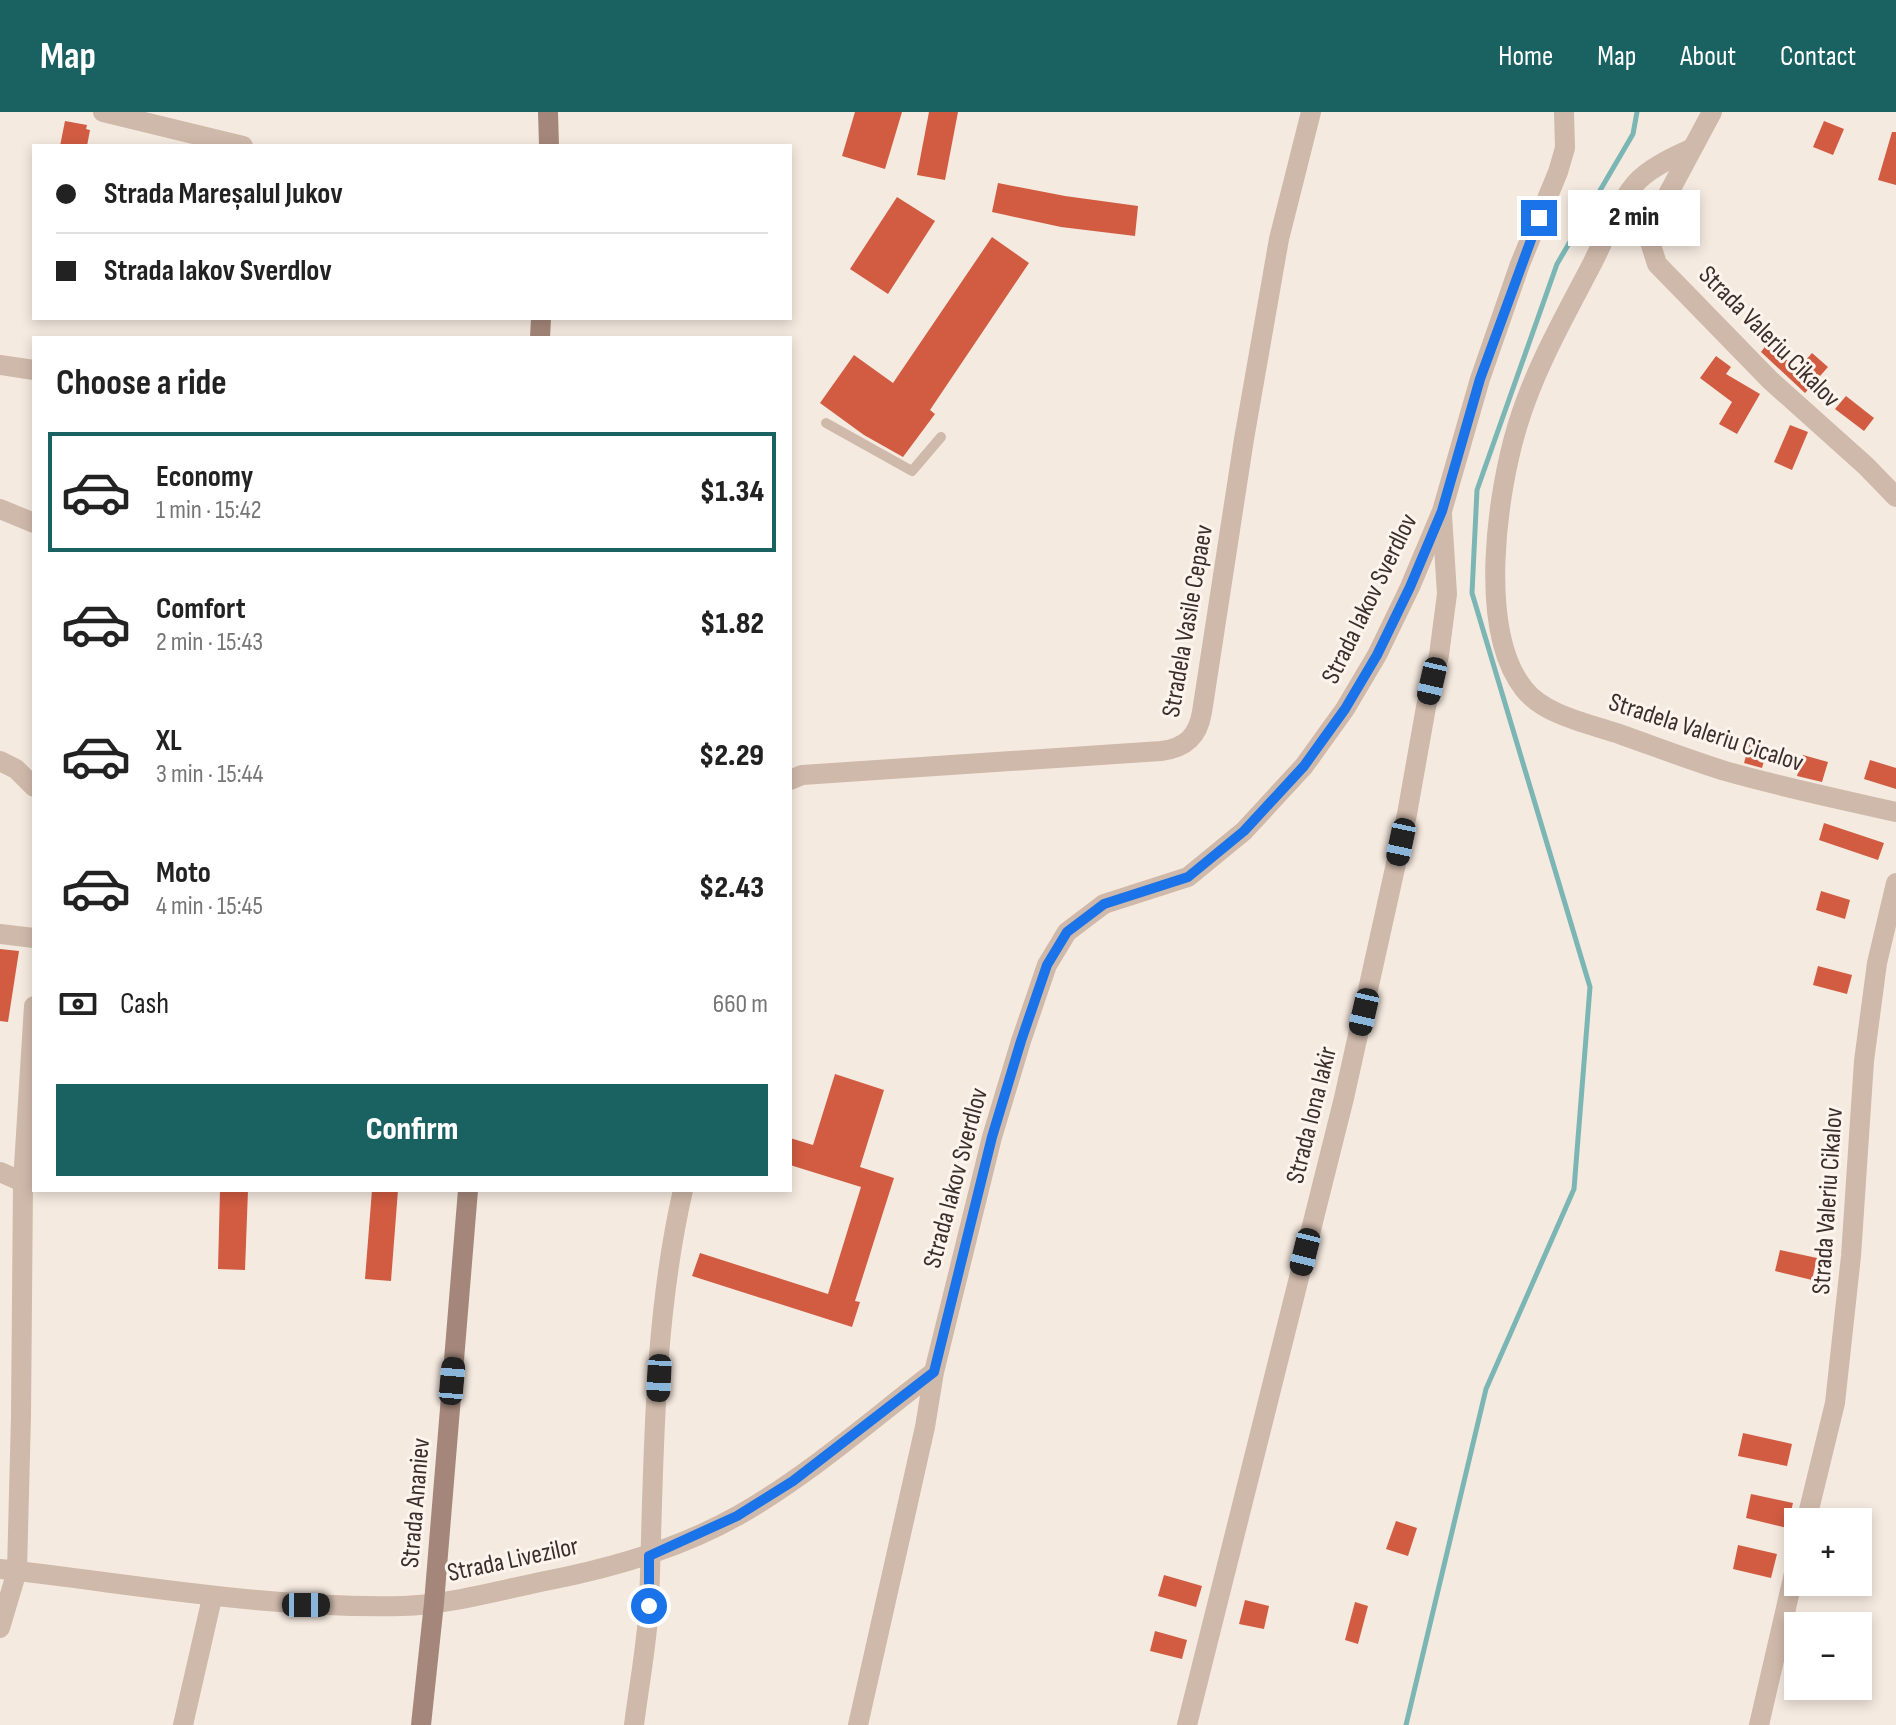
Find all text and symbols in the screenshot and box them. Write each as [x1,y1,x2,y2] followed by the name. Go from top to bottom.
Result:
[40,34,96,79] text: Map
[1498,40,1553,73] text: Home
[1597,40,1636,73] text: Map
[1680,40,1736,73] text: About
[1780,40,1856,73] text: Contact
[104,176,343,212] text: Strada Mareșalul Jukov
[1567,190,1699,246] callout: 2 min
[1521,200,1557,236] route end
[1609,202,1659,233] text: 2 min
[104,253,332,289] text: Strada Iakov Sverdlov
[1692,260,1846,414] street label: Strada Valeriu Cikalov
[56,362,227,405] text: Choose a ride
[60,456,132,528] icon: car
[156,459,253,495] text: Economy
[700,474,764,510] text: $1.34
[156,495,261,526] text: 1 min · 15:42
[1315,509,1425,689] street label: Strada Iakov Sverdlov
[1156,522,1220,720] street label: Stradela Vasile Cepaev
[60,588,132,660] icon: car
[156,591,246,627] text: Comfort
[700,606,764,642] text: $1.82
[156,627,263,658] text: 2 min · 15:43
[1415,655,1449,707] car
[1605,687,1807,779] street label: Stradela Valeriu Cicalov
[60,720,132,792] icon: car
[156,723,182,759] text: XL
[699,738,764,774] text: $2.29
[156,759,263,790] text: 3 min · 15:44
[1384,816,1418,868] car
[60,852,132,924] icon: car
[156,855,211,891] text: Moto
[699,870,764,906] text: $2.43
[156,891,263,922] text: 4 min · 15:45
[56,982,100,1026] icon: cash
[120,986,169,1022] text: Cash
[1347,986,1381,1038] car
[713,989,768,1020] text: 660 m
[1280,1043,1344,1187] street label: Strada Iona Iakir
[56,1084,768,1176] button: Confirm
[917,1084,995,1272] street label: Strada Iakov Sverdlov
[1806,1106,1850,1296] street label: Strada Valeriu Cikalov
[1288,1226,1322,1278] car
[646,1353,672,1403] car
[438,1356,466,1406] car
[395,1437,437,1569] street label: Strada Ananiev
[1784,1508,1872,1700] map controls
[1784,1508,1872,1596] button: +
[445,1531,582,1589] street label: Strada Livezilor
[631,1588,667,1624] route start
[282,1593,330,1617] car
[1784,1612,1872,1700] button: −

